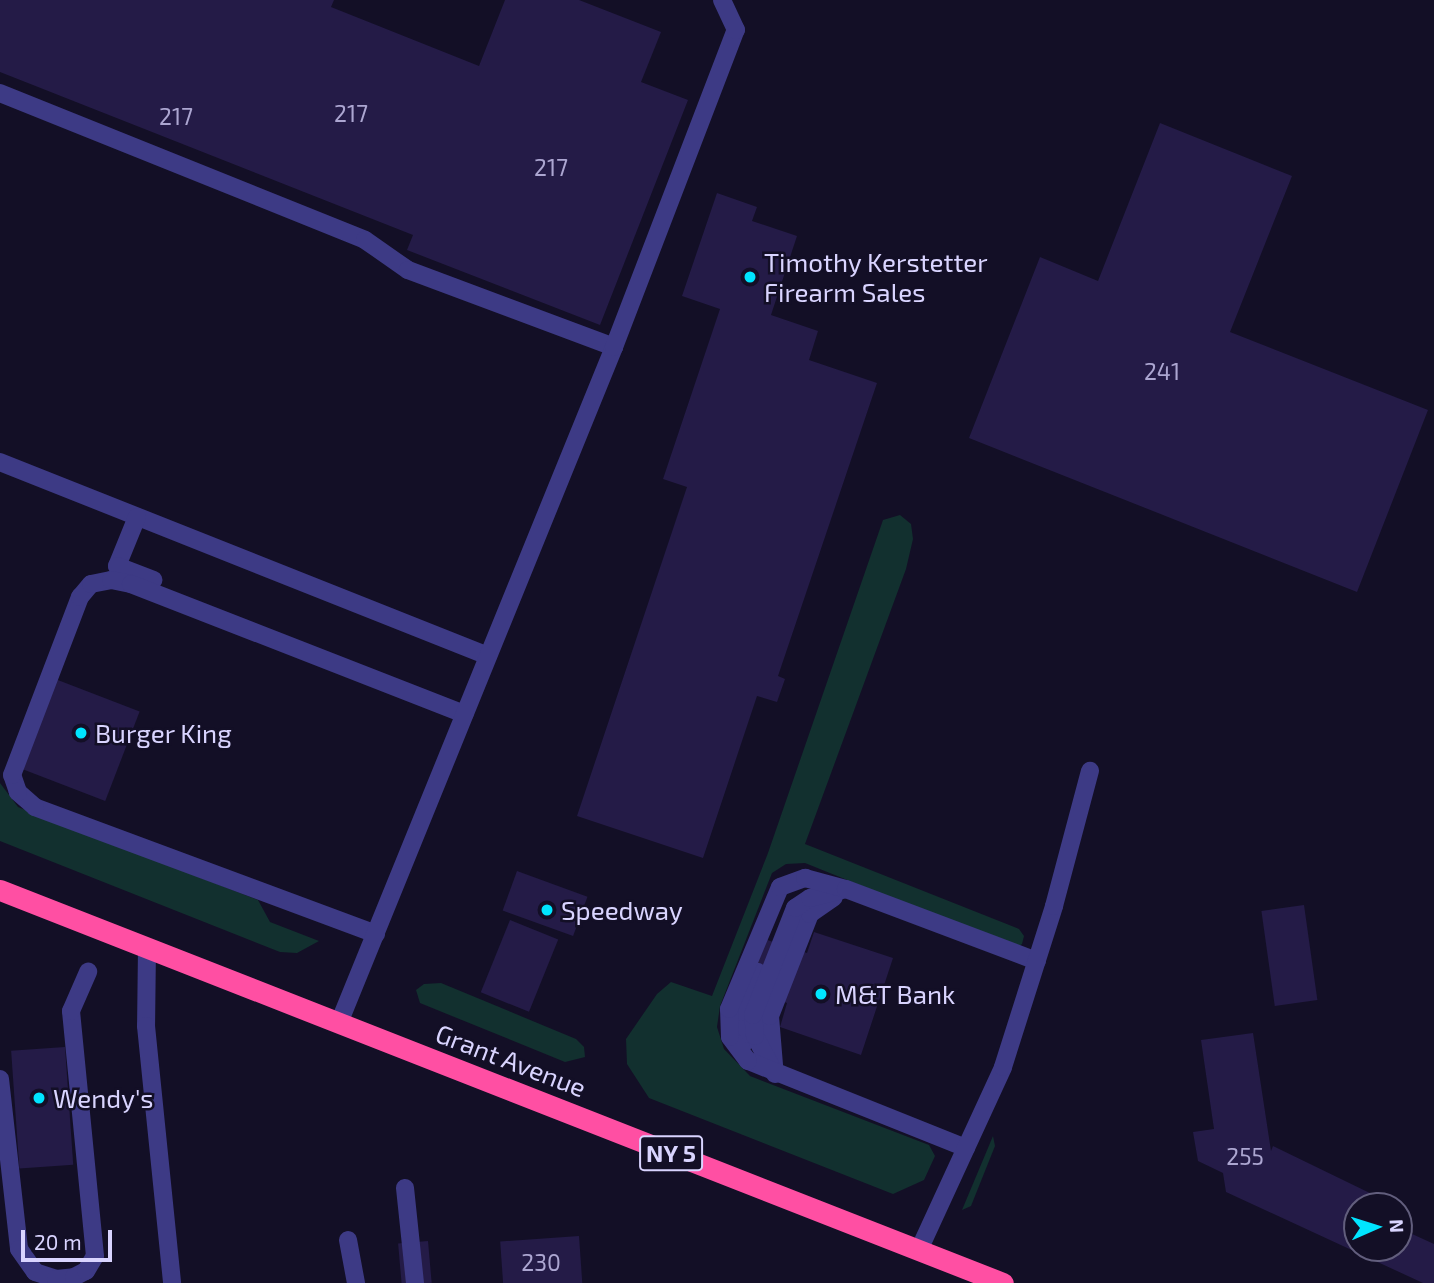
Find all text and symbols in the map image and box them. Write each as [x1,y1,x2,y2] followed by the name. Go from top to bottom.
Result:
[334,99,368,127] house number: 217
[159,102,193,130] house number: 217
[534,153,568,181] house number: 217
[764,246,988,308] place label: Timothy Kerstetter Firearm Sales
[742,269,758,285] marker: Timothy Kerstetter Firearm Sales
[1144,357,1180,385] house number: 241
[95,717,232,749] place label: Burger King
[73,725,89,741] marker: Burger King
[561,894,683,926] place label: Speedway
[539,902,555,918] marker: Speedway
[835,978,956,1010] place label: M&T Bank
[813,986,829,1002] marker: M&T Bank
[431,1017,591,1103] street label: Grant Avenue
[53,1082,154,1114] place label: Wendy's
[31,1090,47,1106] marker: Wendy's
[638,1133,704,1174] road number: NY 5
[1226,1142,1264,1170] house number: 255
[1343,1192,1413,1262] north arrow
[24,1216,116,1260] scale bar
[1386,1219,1409,1233] text: N
[34,1229,82,1254] text: 20 m
[521,1248,561,1276] house number: 230

